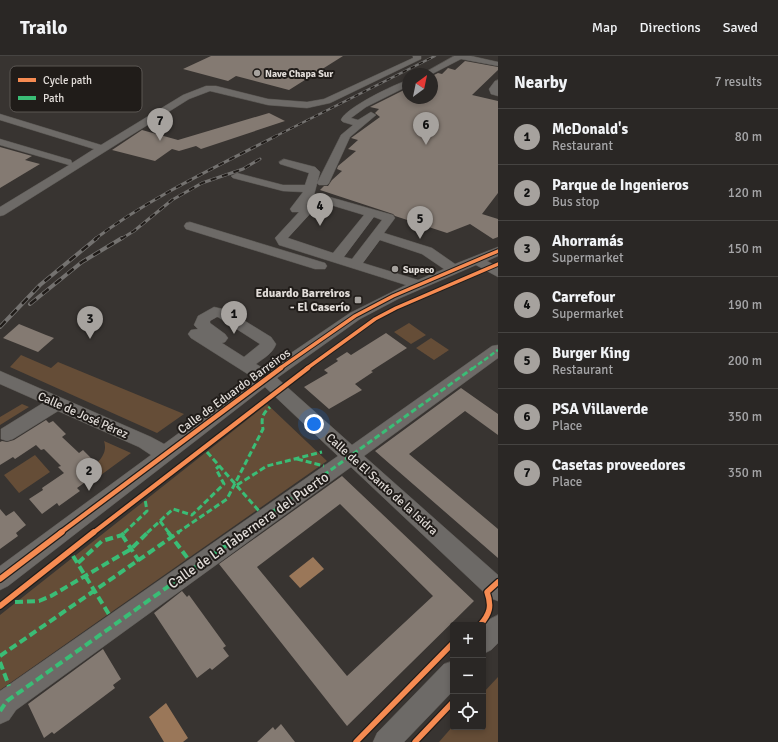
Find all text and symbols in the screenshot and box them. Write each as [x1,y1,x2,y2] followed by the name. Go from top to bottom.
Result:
[20,16,67,40] text: Trailo
[592,19,618,36] text: Map
[640,19,701,36] text: Directions
[723,19,758,36] text: Saved
[10,66,142,112] legend
[252,68,262,78] marker: Nave Chapa Sur
[265,68,333,80] place label: Nave Chapa Sur
[402,68,438,104] north arrow
[514,72,567,93] text: Nearby
[43,74,92,87] text: Cycle path
[714,74,762,90] text: 7 results
[43,92,64,105] text: Path
[147,108,173,141] pin: 7
[413,112,439,145] pin: 6
[552,120,628,138] text: McDonald's
[523,129,531,145] text: 1
[735,129,762,145] text: 80 m
[552,138,613,154] text: Restaurant
[552,176,689,194] text: Parque de Ingenieros
[523,185,531,201] text: 2
[728,185,762,201] text: 120 m
[307,193,333,226] pin: 4
[552,194,599,210] text: Bus stop
[407,206,433,239] pin: 5
[552,232,623,250] text: Ahorramás
[523,241,531,257] text: 3
[728,241,762,257] text: 150 m
[552,250,624,266] text: Supermarket
[390,264,400,274] marker: Supeco
[403,264,434,276] place label: Supeco
[255,286,351,315] place label: Eduardo Barreiros - El Caserío
[552,288,615,306] text: Carrefour
[353,295,363,305] marker: Eduardo Barreiros - El Caserío
[523,297,531,313] text: 4
[728,297,762,313] text: 190 m
[221,301,247,334] pin: 1
[77,306,103,339] pin: 3
[552,306,624,322] text: Supermarket
[552,344,630,362] text: Burger King
[175,345,294,437] street label: Calle de Eduardo Barreiros
[523,353,531,369] text: 5
[728,353,762,369] text: 200 m
[552,362,613,378] text: Restaurant
[35,389,130,442] street label: Calle de José Pérez
[552,400,648,418] text: PSA Villaverde
[523,409,531,425] text: 6
[728,409,762,425] text: 350 m
[304,414,324,434] your location
[552,418,582,434] text: Place
[323,430,441,538] street label: Calle de El Santo de la Isidra
[552,456,685,474] text: Casetas proveedores
[76,458,102,491] pin: 2
[523,465,531,481] text: 7
[728,465,762,481] text: 350 m
[165,468,332,592] street label: Calle de La Tabernera del Puerto
[552,474,582,490] text: Place
[450,622,486,730] map controls
[450,622,486,658] button: +
[450,658,486,694] button: −
[450,694,486,730] button: locate

